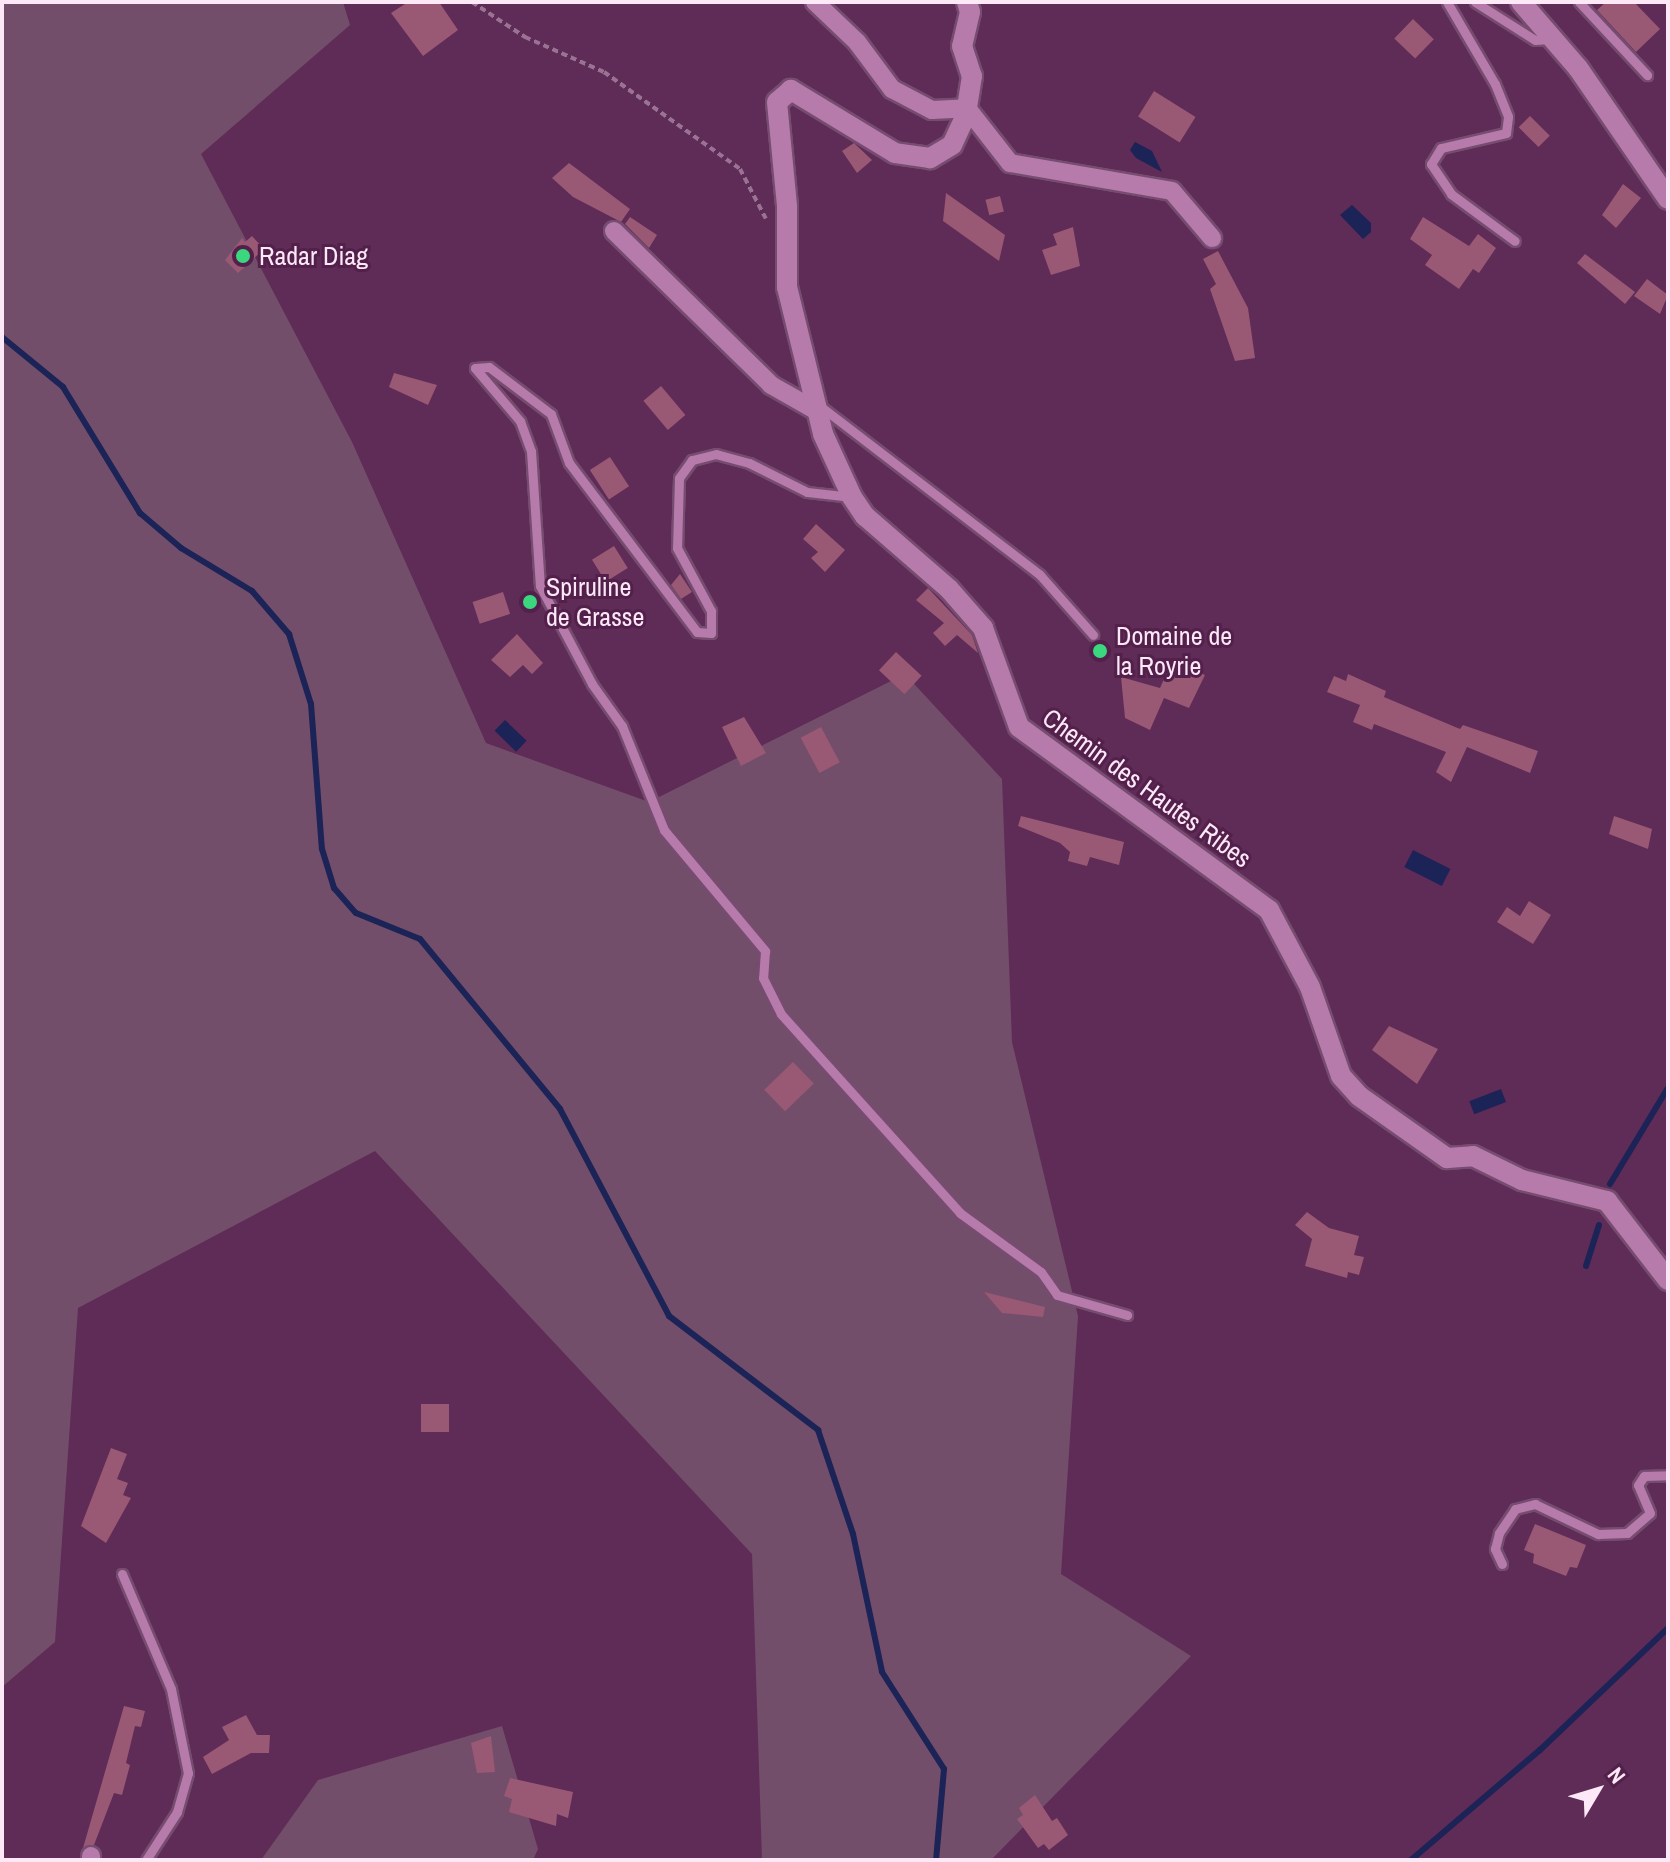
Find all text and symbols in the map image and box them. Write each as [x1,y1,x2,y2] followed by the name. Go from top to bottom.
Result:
[259,240,368,272] place label: Radar Diag
[234,247,252,265] marker: Radar Diag
[546,571,644,632] place label: Spiruline de Grasse
[521,593,539,611] marker: Spiruline de Grasse
[1116,620,1232,682] place label: Domaine de la Royrie
[1091,642,1109,660] marker: Domaine de la Royrie
[1037,702,1257,874] street label: Chemin des Hautes Ribes
[1558,1750,1638,1830] north arrow
[1601,1761,1633,1790] text: N

